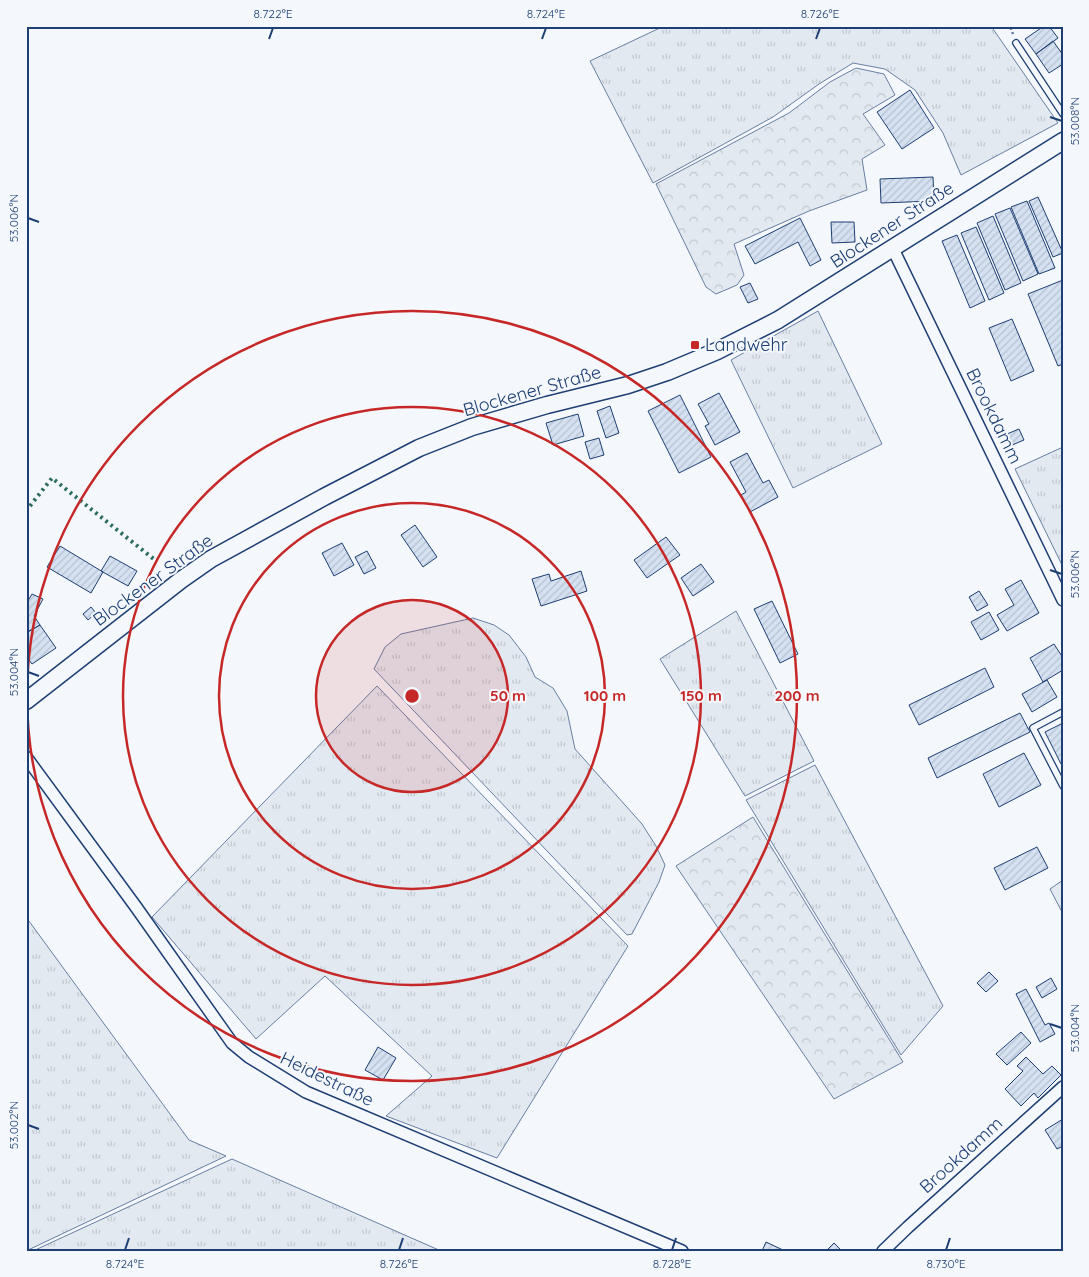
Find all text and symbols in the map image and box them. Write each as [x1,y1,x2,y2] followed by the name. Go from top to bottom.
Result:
[254,6,293,21] text: 8.722°E
[527,6,565,21] text: 8.724°E
[801,6,840,21] text: 8.726°E
[1067,97,1082,145] text: 53.008°N
[826,176,958,273] street label: Blockener Straße
[6,194,21,242] text: 53.006°N
[705,333,788,356] place label: Landwehr
[689,339,701,351] marker: Landwehr
[460,360,604,421] street label: Blockener Straße
[961,364,1028,468] street label: Brookdamm
[88,528,217,631] street label: Blockener Straße
[1067,550,1082,598] text: 53.006°N
[6,648,21,696] text: 53.004°N
[490,686,526,705] text: 50 m
[584,686,626,705] text: 100 m
[680,686,722,705] text: 150 m
[775,686,820,705] text: 200 m
[403,687,421,705] centre of rings
[1067,1004,1082,1052] text: 53.004°N
[277,1046,378,1111] street label: Heidestraße
[6,1101,21,1149] text: 53.002°N
[914,1111,1007,1198] street label: Brookdamm
[106,1256,144,1271] text: 8.724°E
[380,1256,419,1271] text: 8.726°E
[653,1256,692,1271] text: 8.728°E
[926,1256,966,1271] text: 8.730°E

